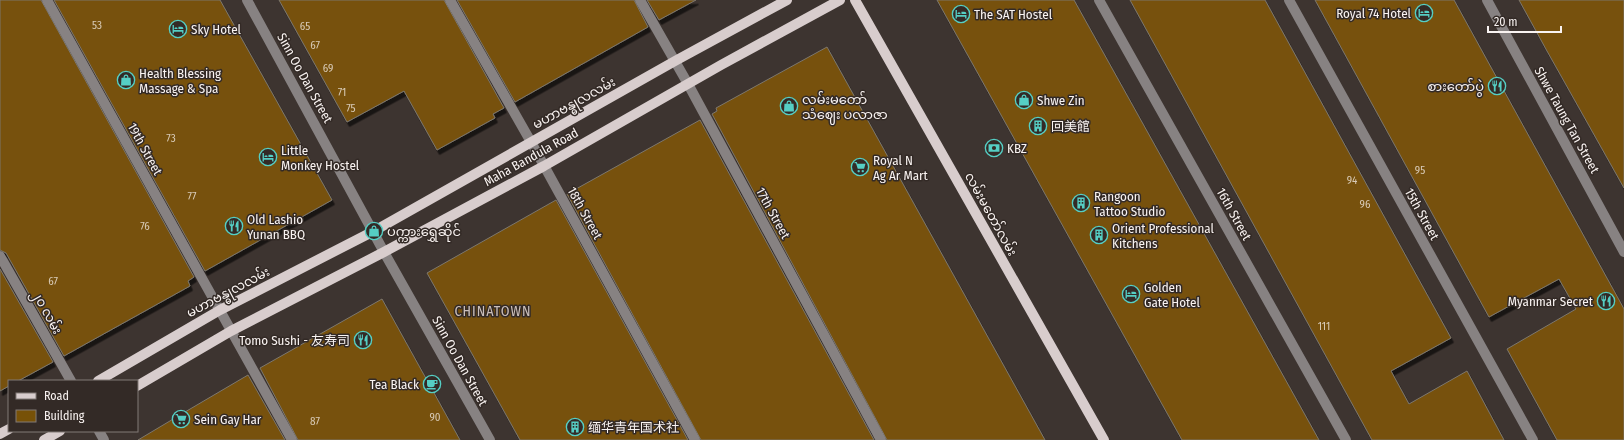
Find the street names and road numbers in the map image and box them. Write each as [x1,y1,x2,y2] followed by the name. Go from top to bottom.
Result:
[274,31,336,126] street label: Sinn Oo Dan Street
[1531,64,1603,177] street label: Shwe Taung Tan Street
[530,73,620,135] street label: မဟာဗန္ဓုလလမ်း
[124,120,166,178] street label: 19th Street
[481,125,581,189] street label: Maha Bandula Road
[962,169,1021,258] street label: လမ်းမတော်လမ်း
[564,184,606,243] street label: 18th Street
[753,185,794,242] street label: 17th Street
[1213,185,1255,243] street label: 16th Street
[1402,185,1443,243] street label: 15th Street
[183,263,274,323] street label: မဟာဗန္ဓုလလမ်း
[26,287,66,338] street label: ၂၀ လမ်း
[429,314,491,409] street label: Sinn Oo Dan Street

